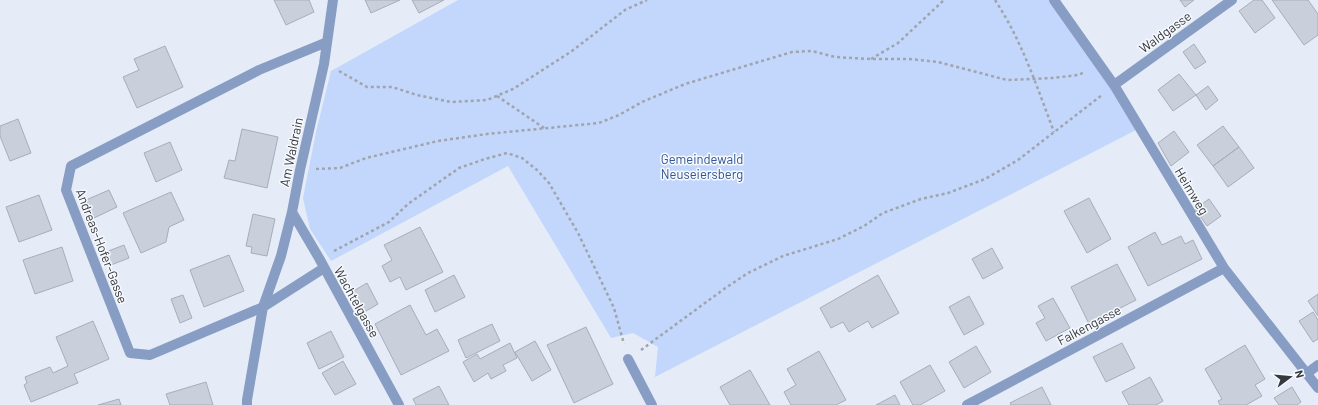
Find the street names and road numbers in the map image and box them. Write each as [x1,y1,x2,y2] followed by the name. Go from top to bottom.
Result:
[1136,8,1194,56] street label: Waldgasse
[276,116,306,188] street label: Am Waldrain
[1172,164,1212,218] street label: Heimweg
[73,186,131,306] street label: Andreas-Hofer-Gasse
[331,264,383,340] street label: Wachtelgasse
[1054,302,1124,348] street label: Falkengasse

